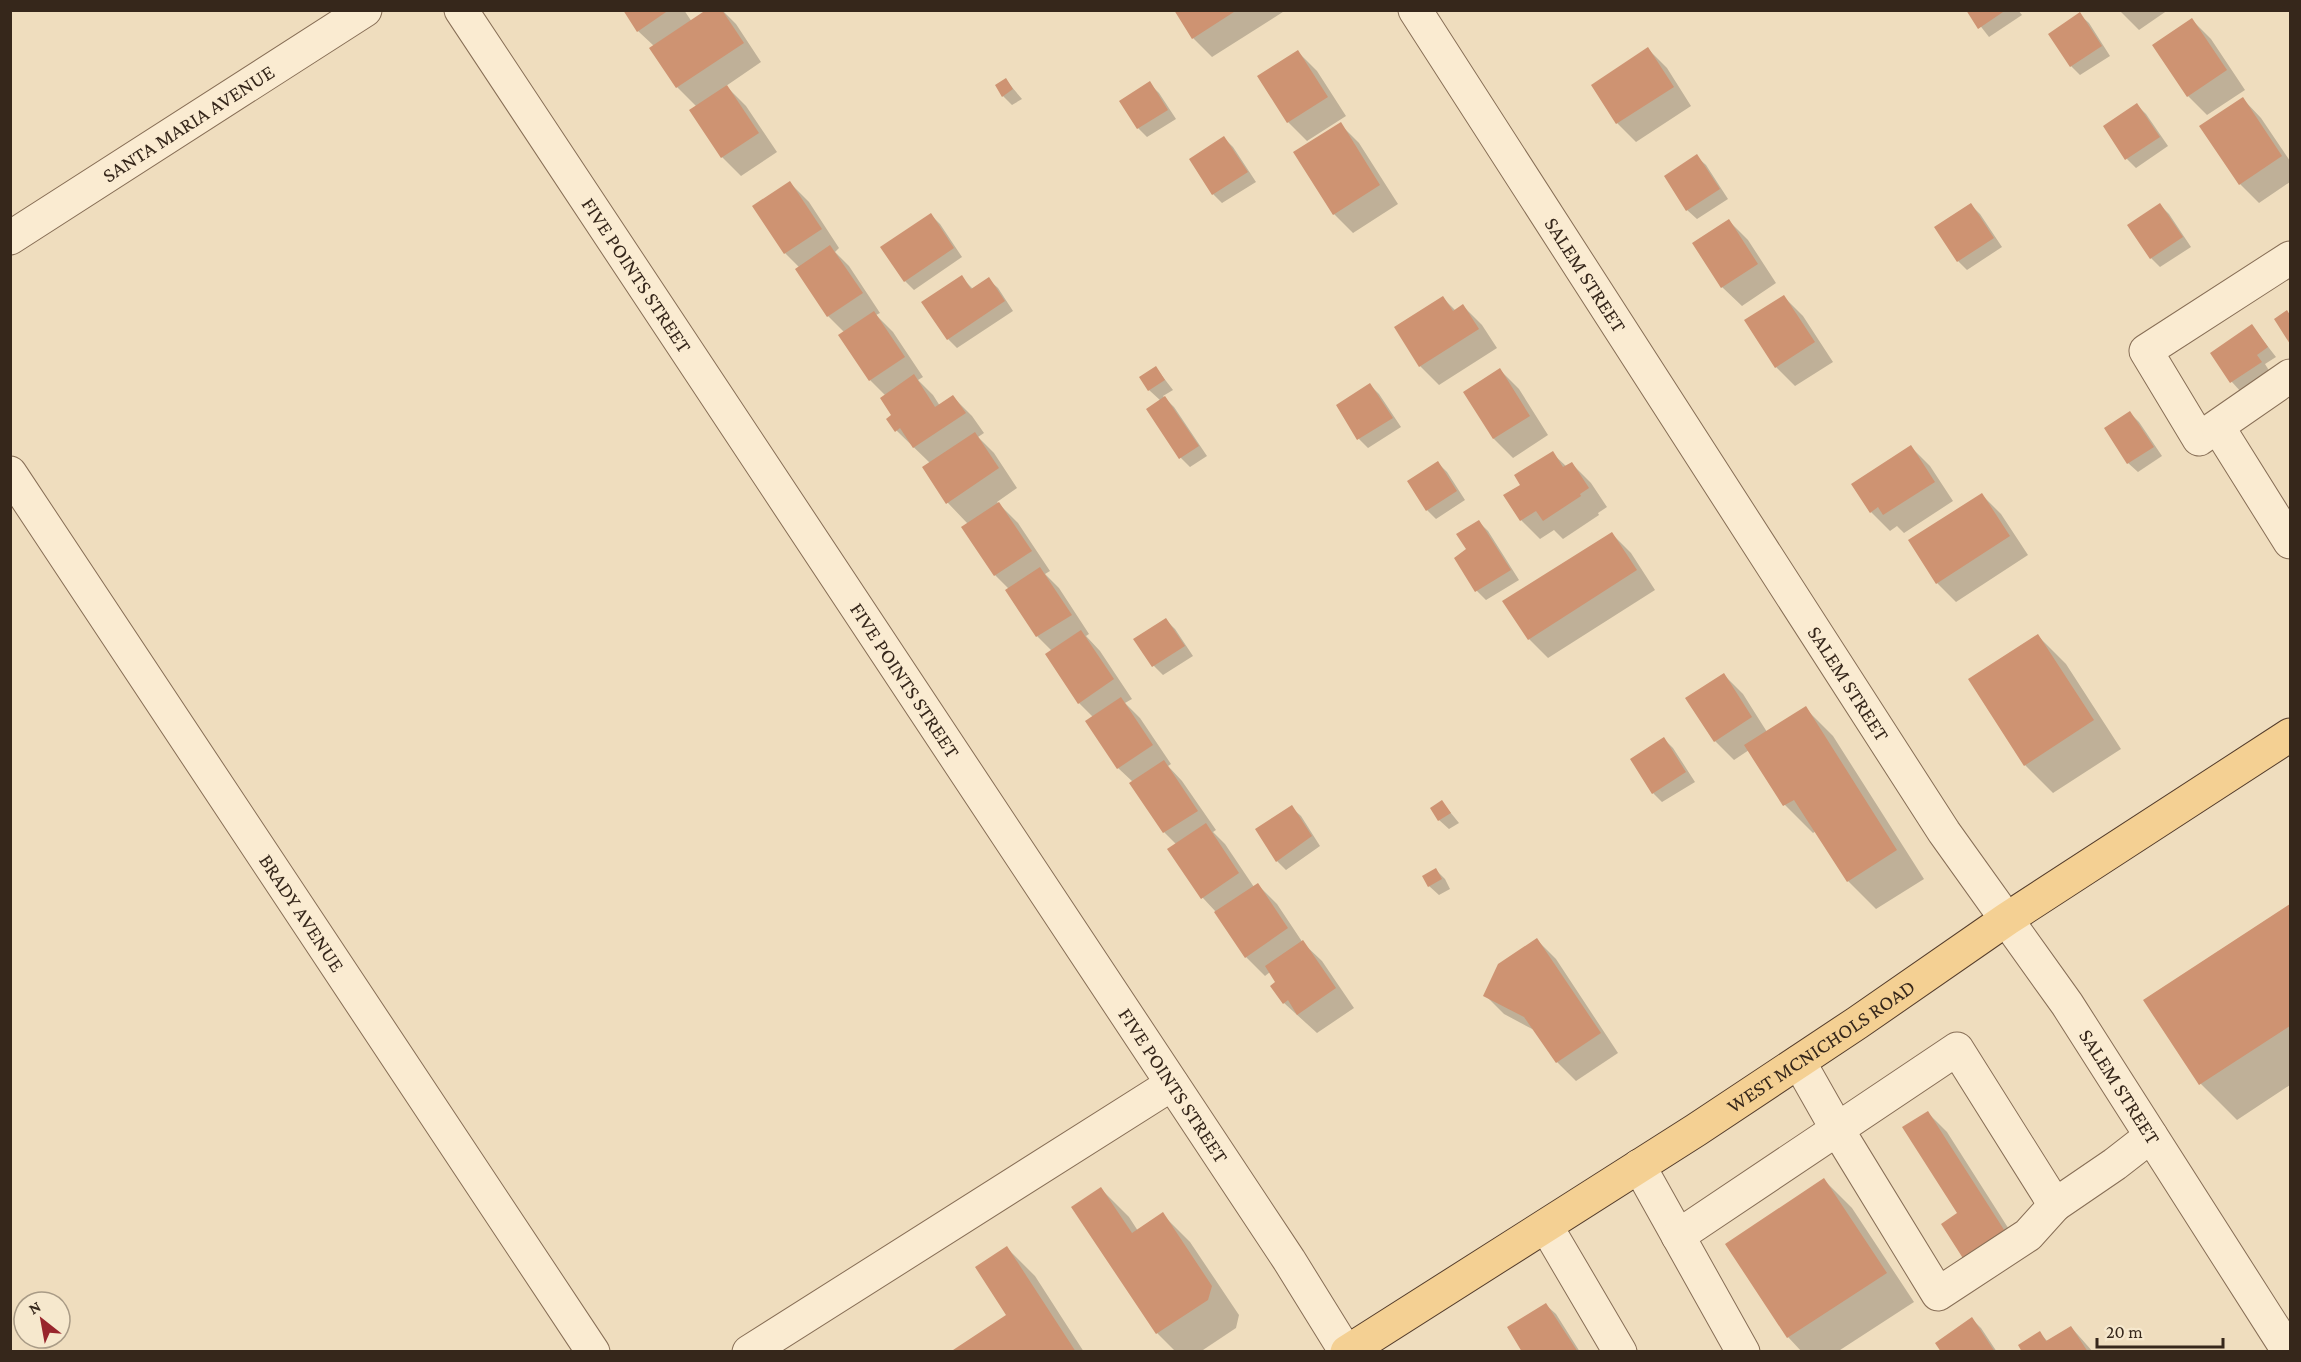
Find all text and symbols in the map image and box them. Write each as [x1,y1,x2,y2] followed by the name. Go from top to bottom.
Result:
[98,59,279,187] street label: SANTA MARIA AVENUE
[577,193,697,358] street label: FIVE POINTS STREET
[1540,213,1632,337] street label: SALEM STREET
[845,598,965,763] street label: FIVE POINTS STREET
[1803,622,1895,746] street label: SALEM STREET
[254,849,350,977] street label: BRADY AVENUE
[1722,974,1920,1118] street label: WEST MCNICHOLS ROAD
[1113,1003,1234,1168] street label: FIVE POINTS STREET
[2074,1025,2166,1149] street label: SALEM STREET
[12,1290,72,1350] north arrow
[25,1297,44,1318] text: N
[2097,1311,2223,1349] scale bar
[2106,1322,2143,1342] text: 20 m

